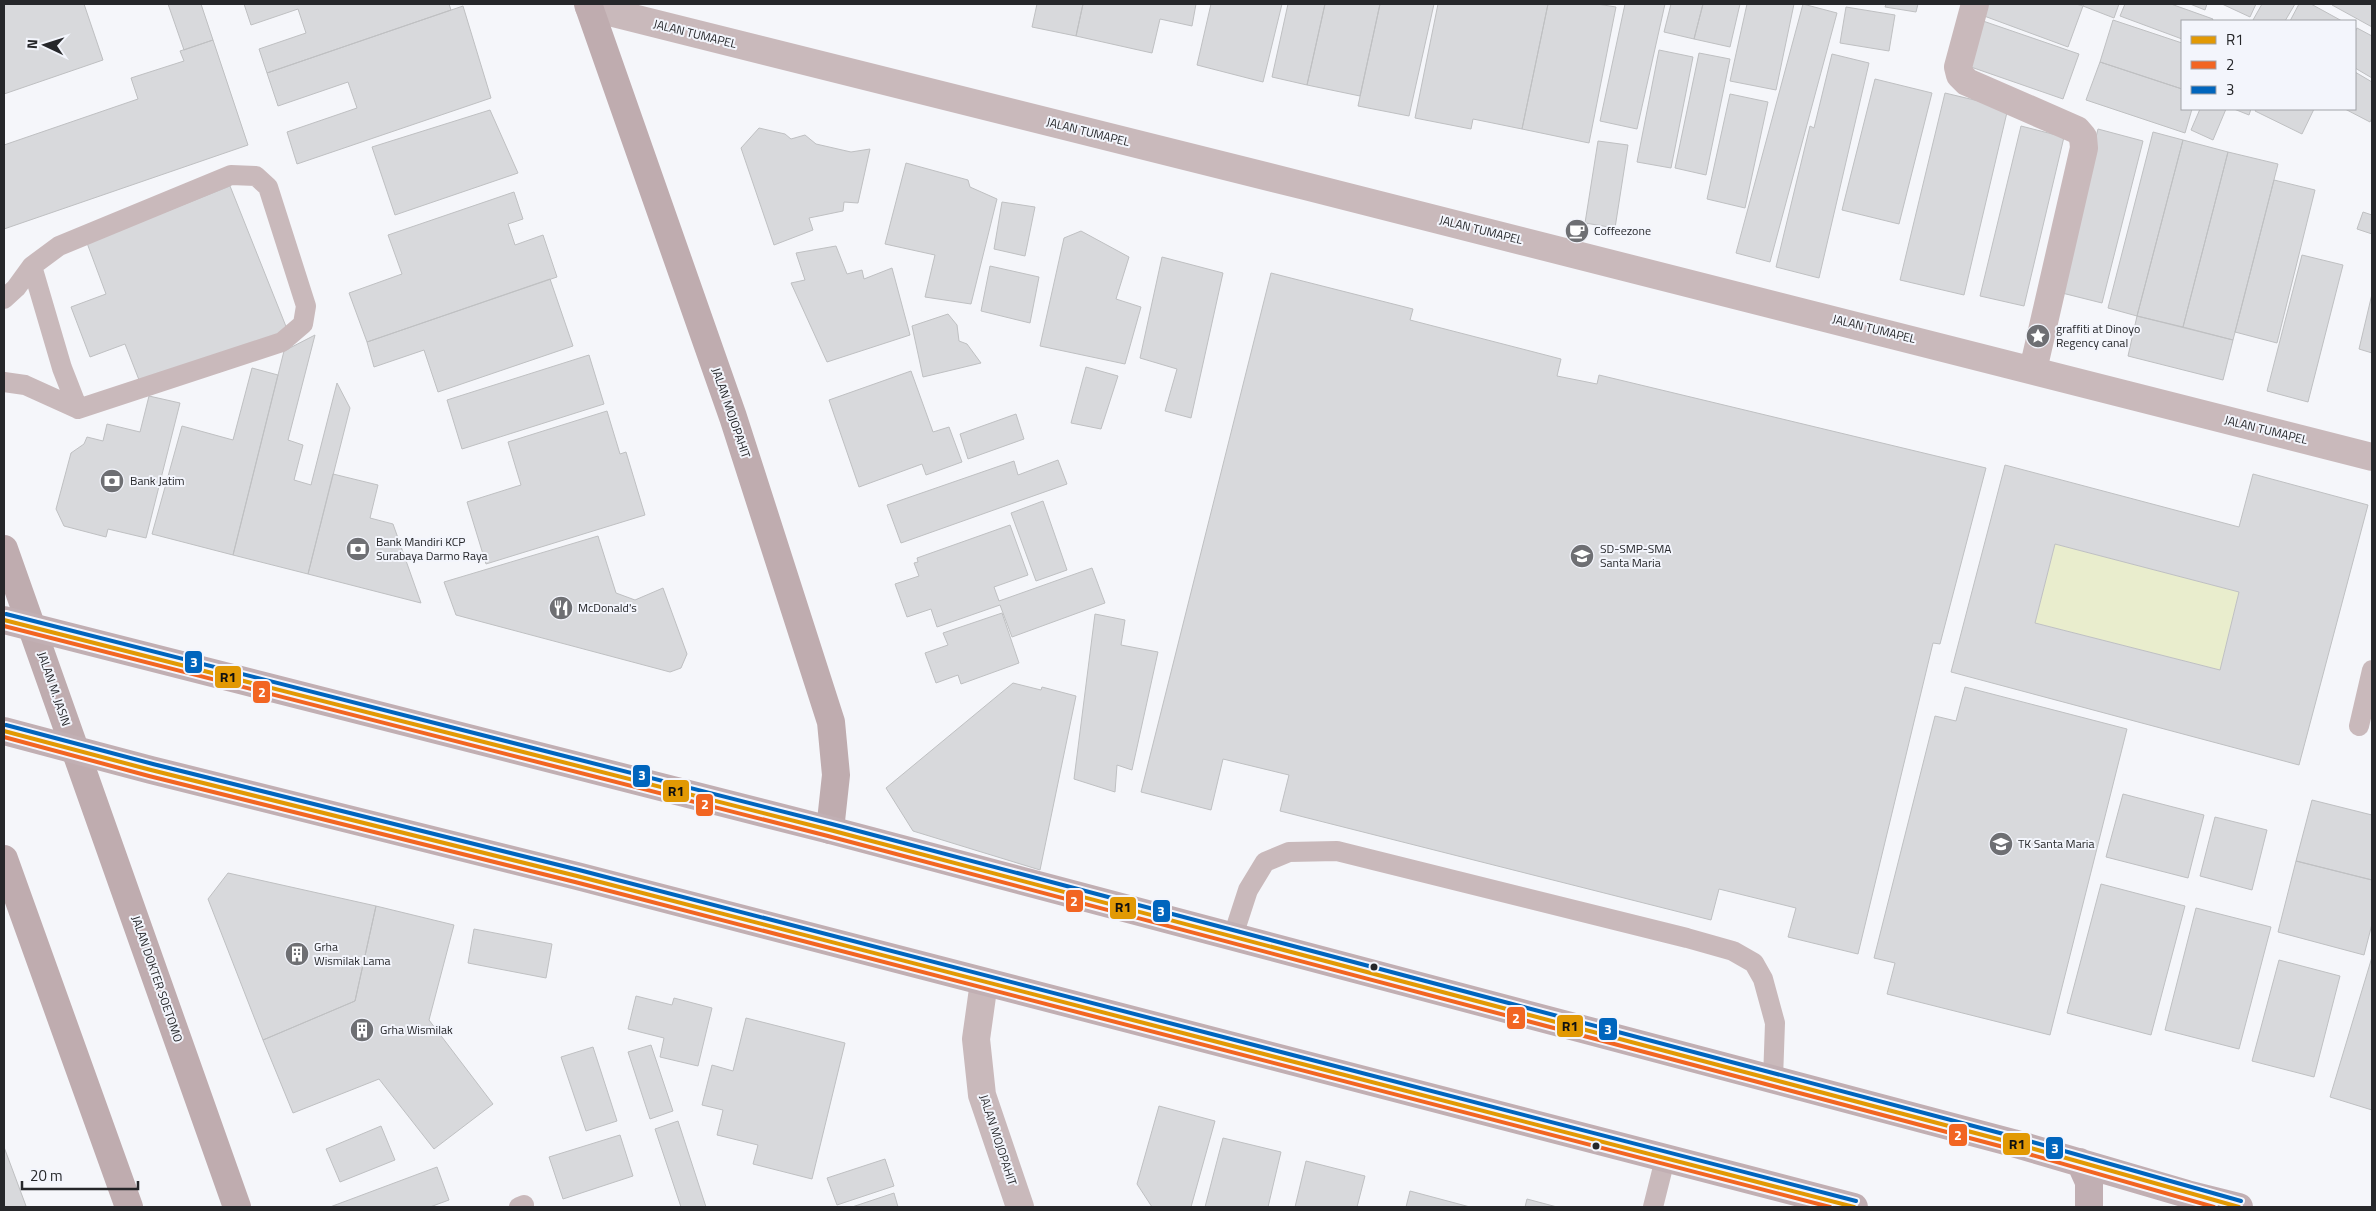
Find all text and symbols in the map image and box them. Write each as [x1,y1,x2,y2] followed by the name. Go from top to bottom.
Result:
[652,14,739,53] street label: JALAN TUMAPEL
[20,20,70,70] north arrow
[2181,20,2356,110] legend
[2226,28,2244,51] text: R1
[21,38,42,50] text: N
[2226,53,2234,76] text: 2
[2226,78,2234,101] text: 3
[1045,112,1132,151] street label: JALAN TUMAPEL
[1438,210,1525,249] street label: JALAN TUMAPEL
[1564,218,1590,244] cafe icon: Coffeezone
[1594,221,1651,240] place label: Coffeezone
[1831,309,1918,348] street label: JALAN TUMAPEL
[2056,319,2140,352] place label: graffiti at Dinoyo Regency canal
[2025,323,2051,349] place icon: graffiti at Dinoyo Regency canal
[707,365,756,461] street label: JALAN MOJOPAHIT
[2223,410,2310,449] street label: JALAN TUMAPEL
[99,468,125,494] bank icon: Bank Jatim
[130,471,185,490] place label: Bank Jatim
[376,532,488,565] place label: Bank Mandiri KCP Surabaya Darmo Raya
[345,536,371,562] bank icon: Bank Mandiri KCP Surabaya Darmo Raya
[1600,539,1671,572] place label: SD-SMP-SMA Santa Maria
[1569,543,1595,569] school or university icon: SD-SMP-SMA Santa Maria
[548,595,574,621] restaurant icon: McDonald's
[578,598,637,617] place label: McDonald's
[33,649,76,729] street label: JALAN M. JASIN
[184,650,203,674] line badge: 3
[190,651,198,672] text: 3
[214,665,242,689] line badge: R1
[220,666,236,687] text: R1
[252,680,271,704] line badge: 2
[258,681,266,702] text: 2
[632,764,651,788] line badge: 3
[638,764,646,785] text: 3
[662,779,690,803] line badge: R1
[668,780,684,801] text: R1
[695,793,714,817] line badge: 2
[701,793,709,814] text: 2
[1988,831,2014,857] school or university icon: TK Santa Maria
[2018,834,2094,853] place label: TK Santa Maria
[1065,889,1084,913] line badge: 2
[1070,890,1078,911] text: 2
[1109,896,1137,920] line badge: R1
[1115,896,1131,917] text: R1
[1152,899,1171,923] line badge: 3
[1157,900,1165,921] text: 3
[127,913,188,1045] street label: JALAN DOKTER SOETOMO
[314,937,390,970] place label: Grha Wismilak Lama
[284,941,310,967] building icon: Grha Wismilak Lama
[1369,962,1379,972] unlabelled marker
[1506,1006,1526,1030] line badge: 2
[1512,1007,1520,1028] text: 2
[1556,1014,1584,1038] line badge: R1
[1562,1015,1578,1036] text: R1
[349,1017,375,1043] building icon: Grha Wismilak
[1598,1017,1618,1041] line badge: 3
[1604,1018,1612,1039] text: 3
[380,1020,453,1039] place label: Grha Wismilak
[975,1092,1022,1188] street label: JALAN MOJOPAHIT
[1948,1123,1968,1147] line badge: 2
[1954,1124,1962,1145] text: 2
[2002,1132,2031,1156] line badge: R1
[2009,1133,2025,1154] text: R1
[2045,1136,2064,1160] line badge: 3
[2051,1137,2059,1158] text: 3
[1591,1141,1601,1151] unlabelled marker
[22,1158,139,1190] scale bar
[30,1164,63,1187] text: 20 m

